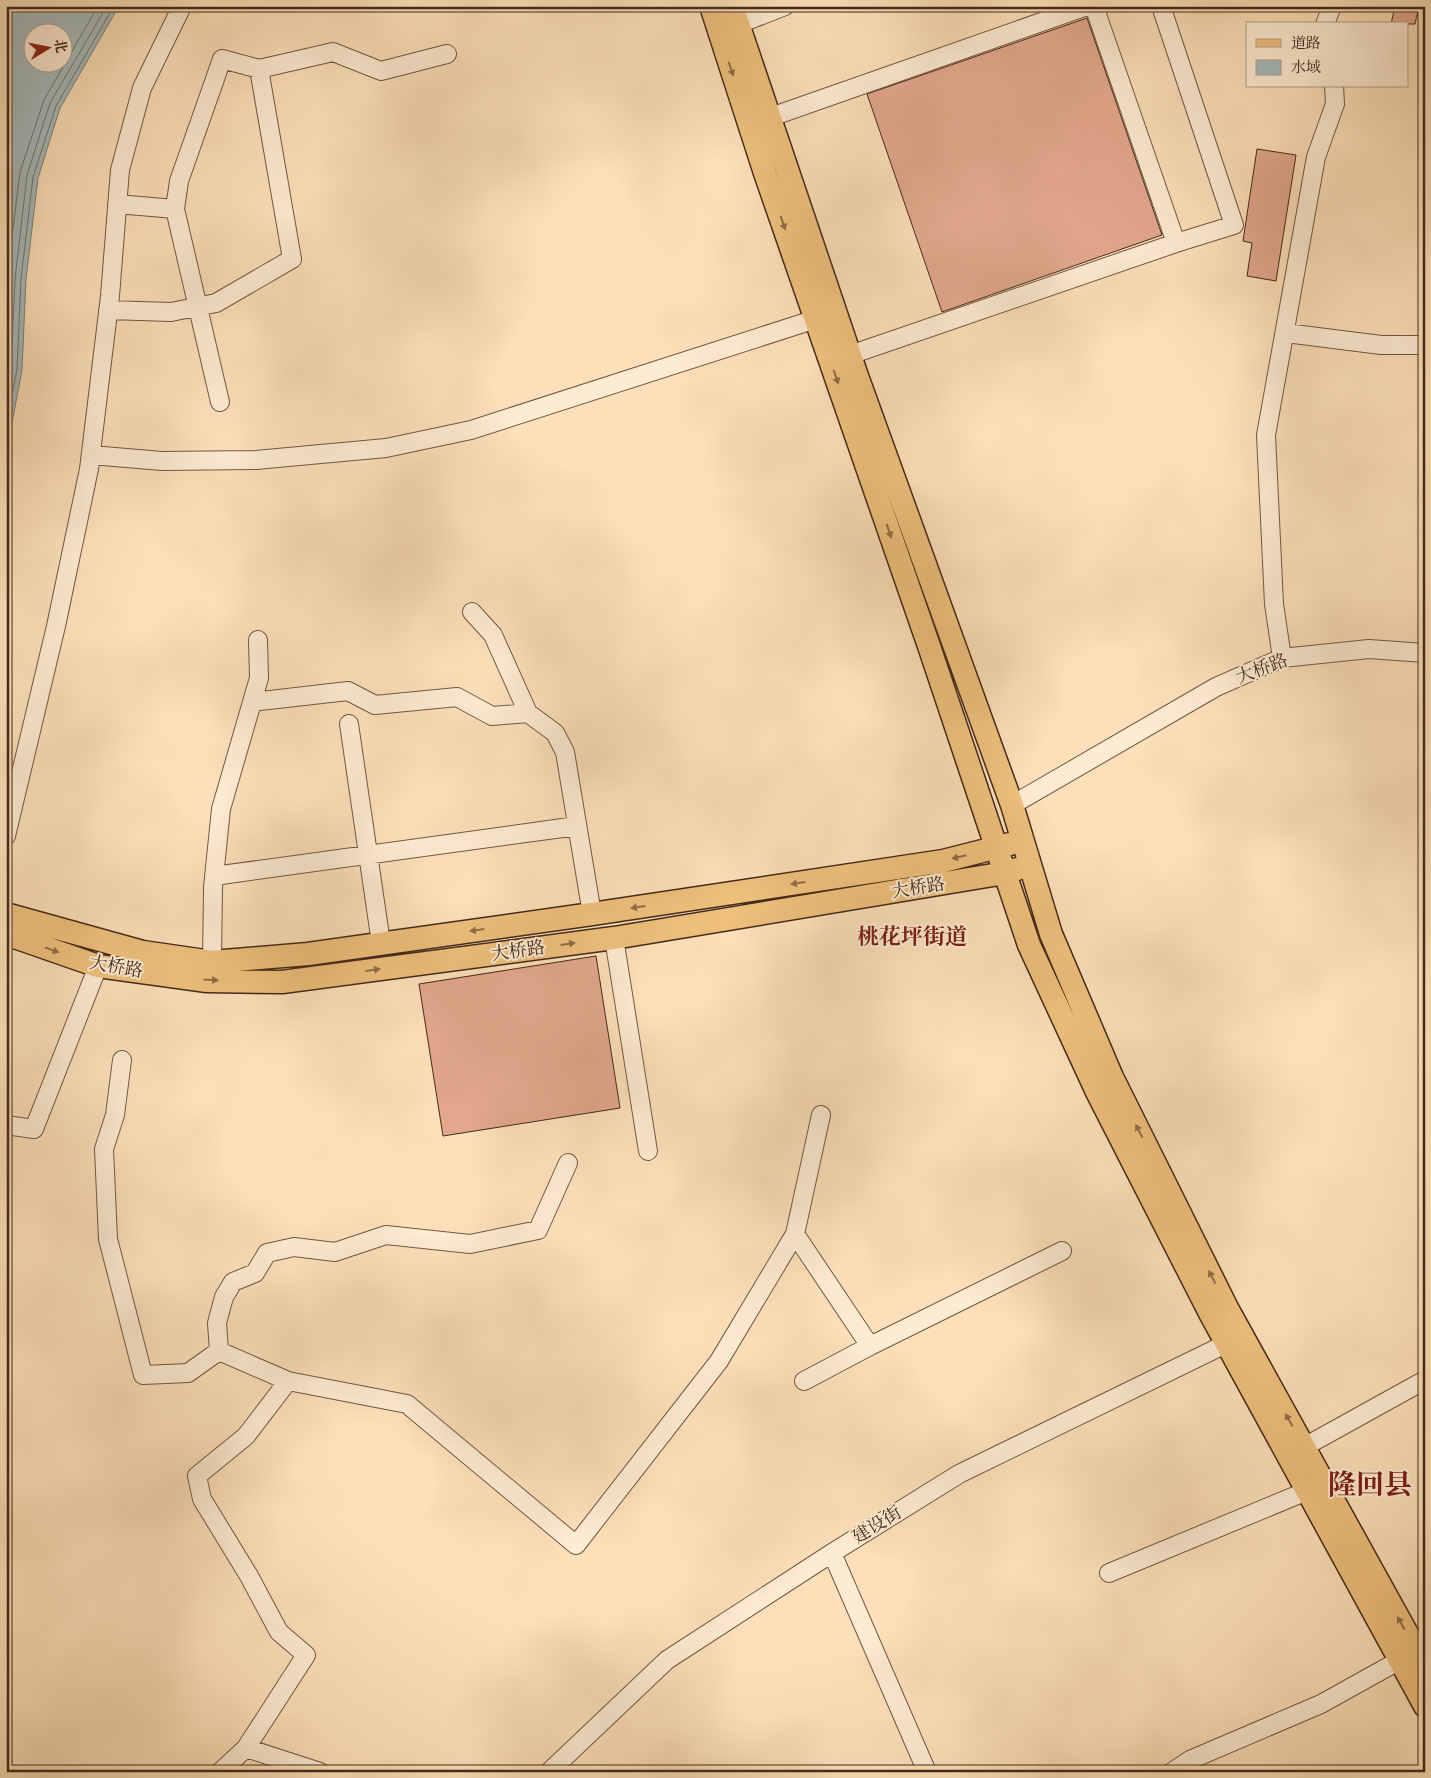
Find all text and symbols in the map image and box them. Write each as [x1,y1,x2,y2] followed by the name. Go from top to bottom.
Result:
[22,22,72,72] north arrow
[1246,22,1408,88] legend
[1291,34,1321,53] text: 道路
[50,37,70,54] text: 北
[1291,58,1321,77] text: 水域
[728,62,736,77] one-way arrow
[780,216,787,231] one-way arrow
[832,370,840,385] one-way arrow
[886,523,893,538] one-way arrow
[1233,649,1291,689] street label: 大桥路
[951,854,966,862] one-way arrow
[890,872,946,904] street label: 大桥路
[790,879,806,887] one-way arrow
[629,903,645,911] one-way arrow
[857,924,967,951] district label: 桃花坪街道
[469,926,485,934] one-way arrow
[490,936,546,966] street label: 大桥路
[561,940,577,948] one-way arrow
[45,946,60,954] one-way arrow
[87,951,145,983] street label: 大桥路
[365,966,381,974] one-way arrow
[203,977,219,985] one-way arrow
[1135,1124,1143,1139] one-way arrow
[1207,1270,1215,1284] one-way arrow
[1285,1412,1293,1427] one-way arrow
[1328,1468,1412,1503] district label: 隆回县
[848,1501,906,1549] street label: 建设街
[1397,1616,1405,1630] one-way arrow

